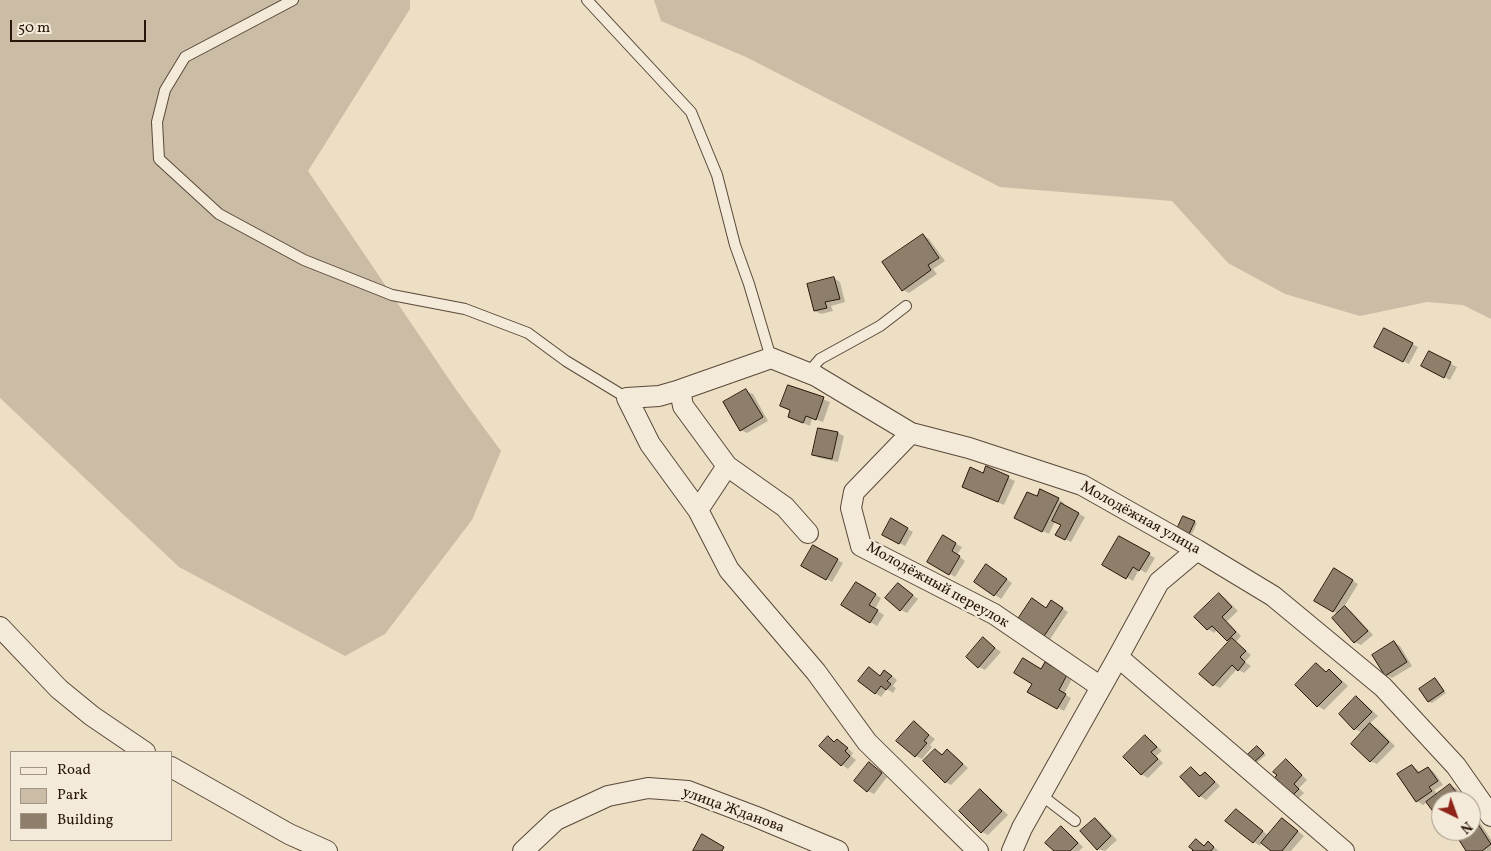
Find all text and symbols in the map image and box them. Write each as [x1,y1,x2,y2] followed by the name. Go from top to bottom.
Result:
[12,10,149,42] scale bar
[18,18,50,39] text: 50 m
[1077,479,1203,559] street label: Молодёжная улица
[862,539,1012,633] street label: Молодёжный переулок
[10,751,172,841] legend
[57,760,91,781] text: Road
[679,784,787,838] street label: улица Жданова
[57,785,88,806] text: Park
[1431,791,1481,841] north arrow
[57,810,113,831] text: Building
[1456,816,1476,837] text: N

